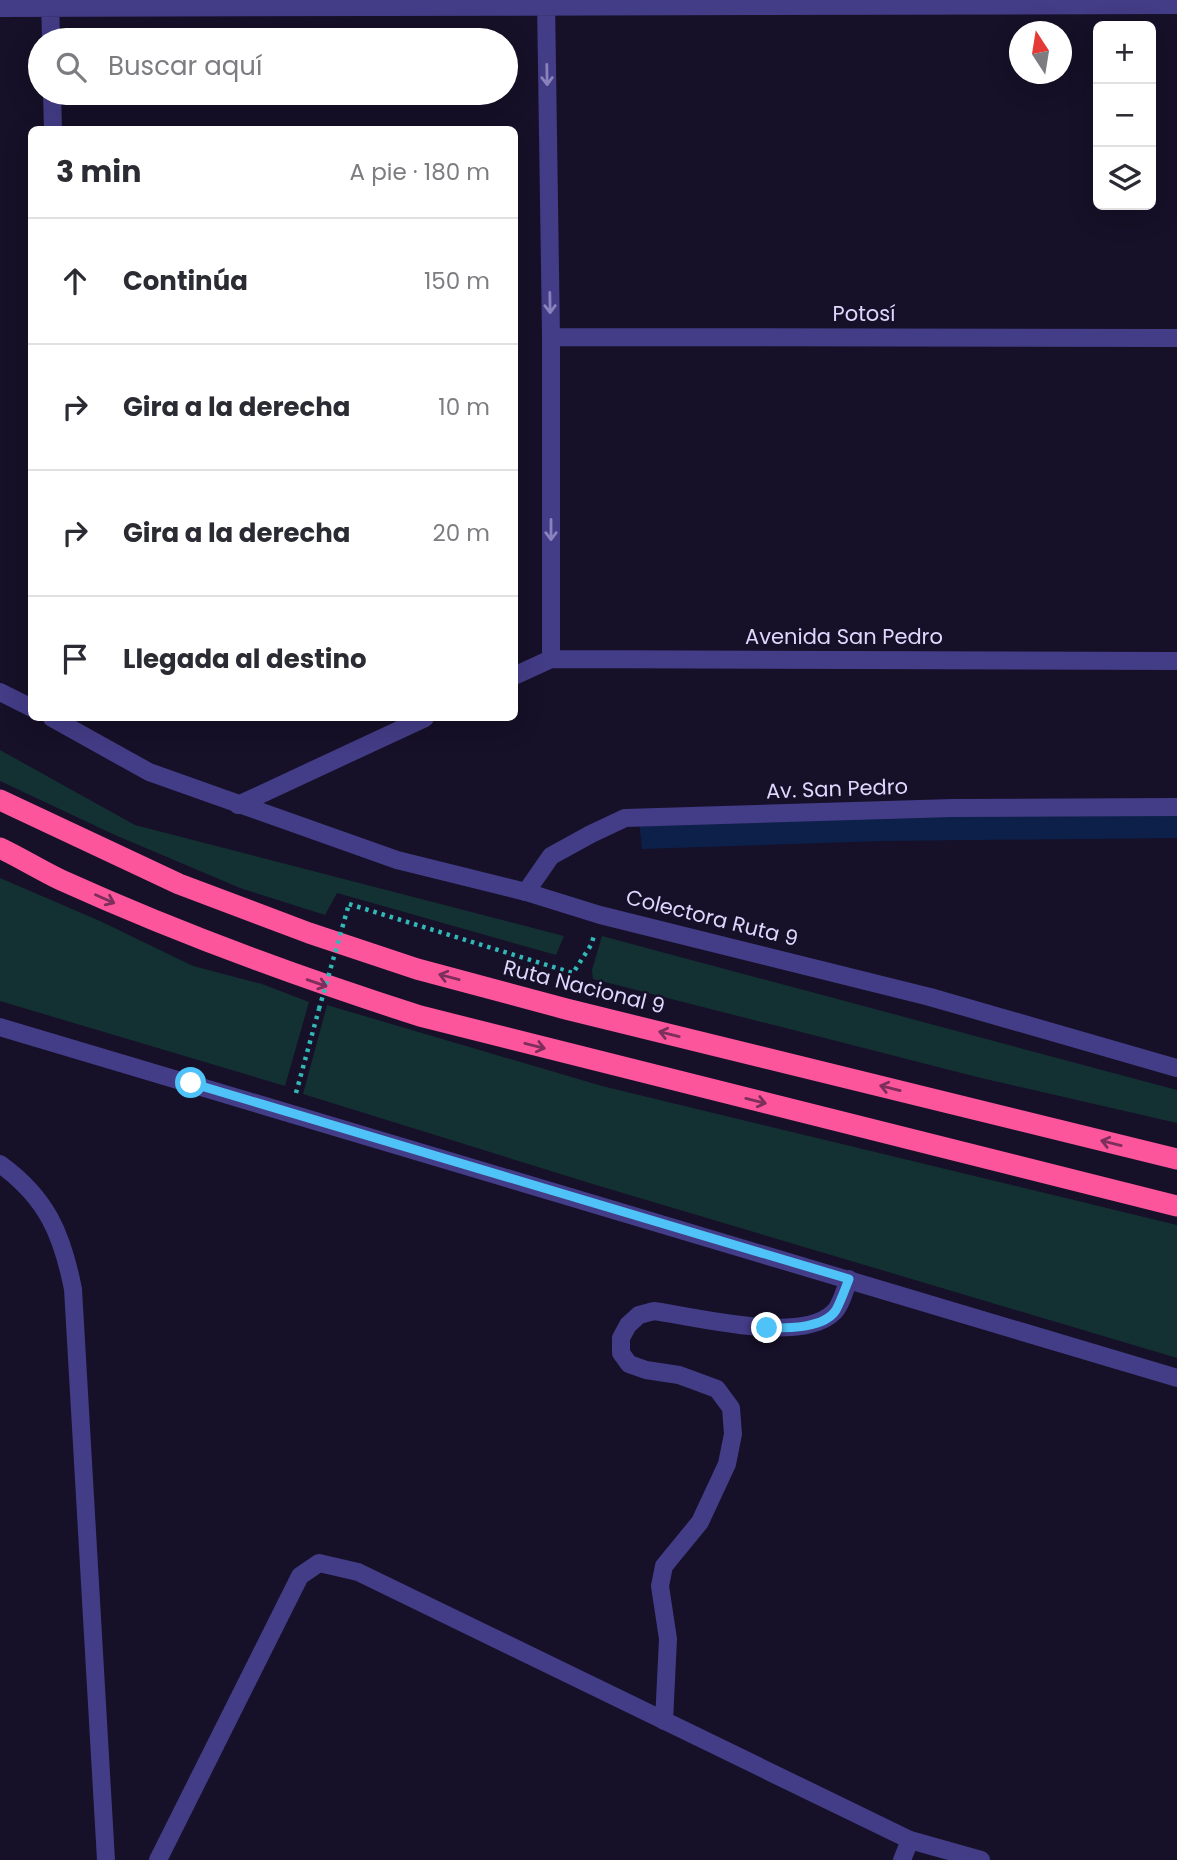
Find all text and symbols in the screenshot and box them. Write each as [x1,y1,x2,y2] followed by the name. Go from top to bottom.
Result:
[1009,21,1072,84] north arrow
[1093,21,1156,210] map controls
[1093,21,1156,84] button: +
[28,28,518,105] search box
[52,48,90,86] icon: search
[108,48,262,84] text: Buscar aquí
[540,64,554,87] one-way arrow
[1093,84,1156,147] button: −
[1093,147,1156,210] button: layers
[56,150,141,193] text: 3 min
[350,156,490,188] text: A pie · 180 m
[56,262,94,300] icon: ahead
[123,263,248,299] text: Continúa
[424,265,490,297] text: 150 m
[543,291,557,314] one-way arrow
[833,299,895,328] street label: Potosí
[56,388,94,426] icon: right
[123,389,351,425] text: Gira a la derecha
[438,391,490,423] text: 10 m
[56,514,94,552] icon: right
[123,515,351,551] text: Gira a la derecha
[432,517,490,549] text: 20 m
[544,519,558,542] one-way arrow
[745,622,943,651] street label: Avenida San Pedro
[56,640,94,678] icon: arrive
[123,641,367,677] text: Llegada al destino
[765,772,909,805] street label: Av. San Pedro
[623,882,801,953] street label: Colectora Ruta 9
[94,893,115,906] one-way arrow
[500,952,668,1021] street label: Ruta Nacional 9
[438,970,460,983] one-way arrow
[305,978,327,990] one-way arrow
[658,1027,681,1040] one-way arrow
[523,1040,546,1053] one-way arrow
[175,1067,206,1098] route start
[879,1081,902,1094] one-way arrow
[744,1095,767,1108] one-way arrow
[1100,1136,1123,1149] one-way arrow
[751,1312,782,1343] route end

